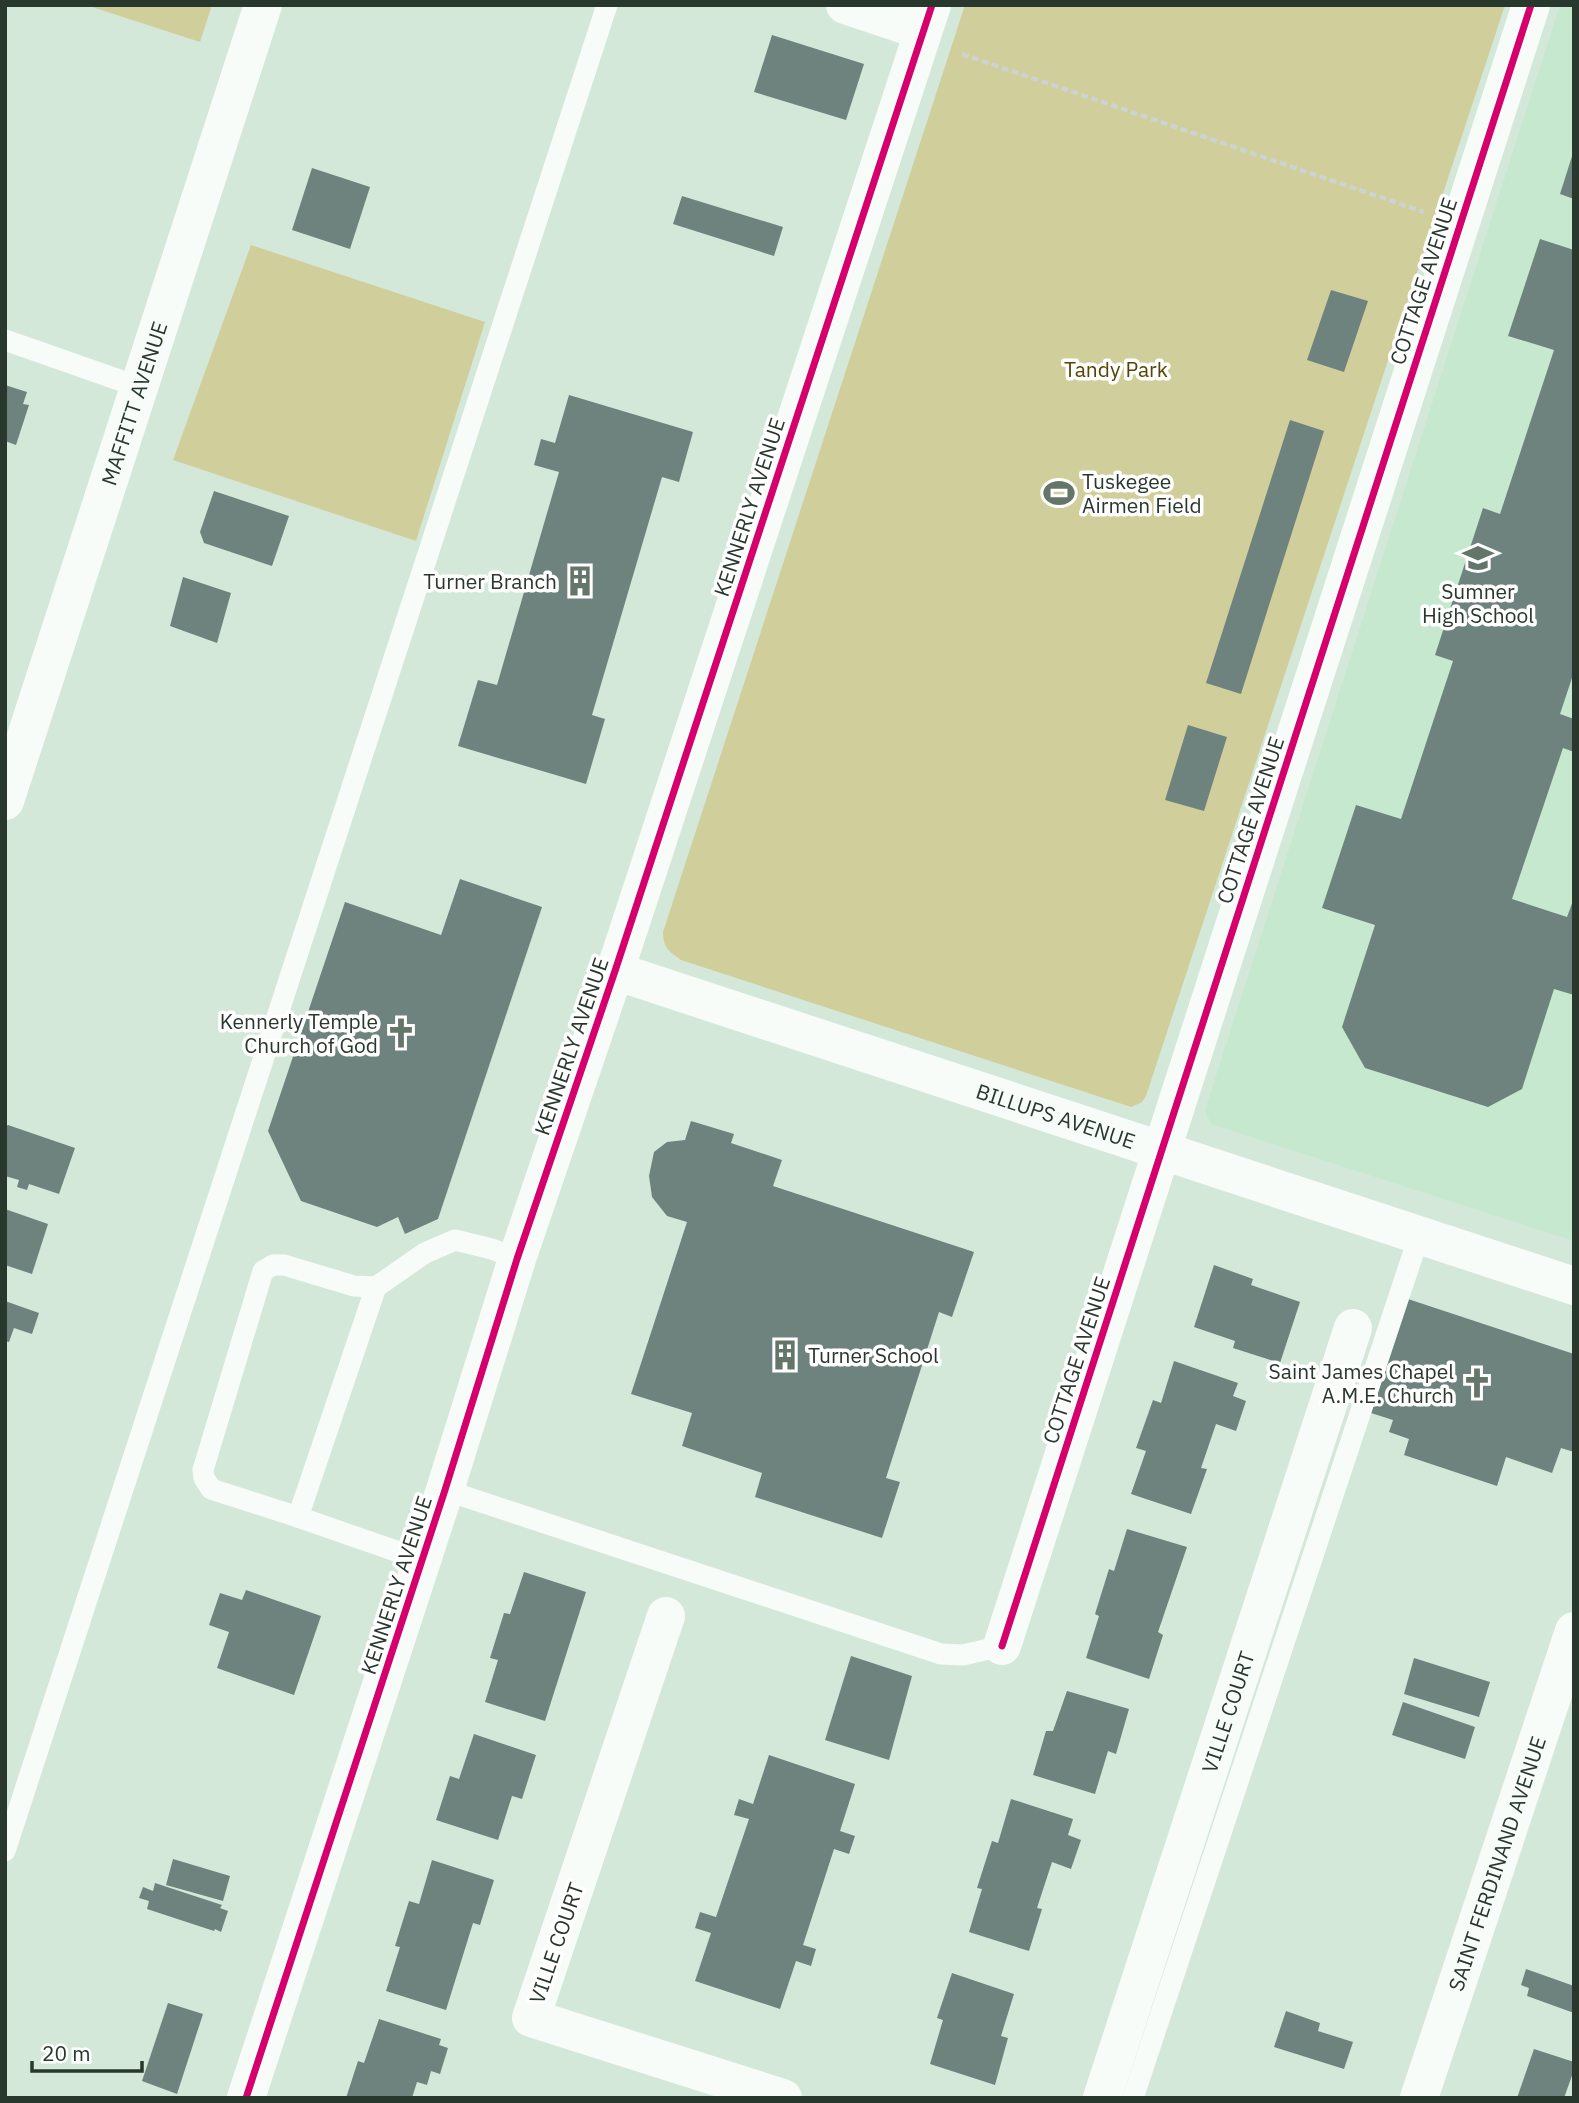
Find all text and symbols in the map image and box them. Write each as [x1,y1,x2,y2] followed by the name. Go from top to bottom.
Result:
[1383,194,1463,368] street label: COTTAGE AVENUE
[94,318,174,489] street label: MAFFITT AVENUE
[1064,355,1168,383] park label: Tandy Park
[707,414,791,600] street label: KENNERLY AVENUE
[1082,467,1202,519] place label: Tuskegee Airmen Field
[1042,476,1076,510] sports icon: Tuskegee Airmen Field
[1461,541,1495,575] school or university icon: Sumner High School
[563,564,597,598] building icon: Turner Branch
[423,567,557,595] place label: Turner Branch
[1422,577,1534,629] place label: Sumner High School
[1210,733,1290,907] street label: COTTAGE AVENUE
[527,953,615,1139] street label: KENNERLY AVENUE
[220,1007,378,1059] place label: Kennerly Temple Church of God
[384,1016,418,1050] church icon: Kennerly Temple Church of God
[973,1077,1139,1155] street label: BILLUPS AVENUE
[1036,1273,1116,1447] street label: COTTAGE AVENUE
[768,1338,802,1372] building icon: Turner School
[808,1341,939,1369] place label: Turner School
[1269,1357,1454,1409] place label: Saint James Chapel A.M.E. Church
[1460,1366,1494,1400] church icon: Saint James Chapel A.M.E. Church
[354,1492,438,1678] street label: KENNERLY AVENUE
[1195,1648,1261,1776] street label: VILLE COURT
[1441,1732,1552,1995] street label: SAINT FERDINAND AVENUE
[522,1879,590,2007] street label: VILLE COURT
[32,2030,142,2074] scale bar
[42,2039,91,2067] text: 20 m

